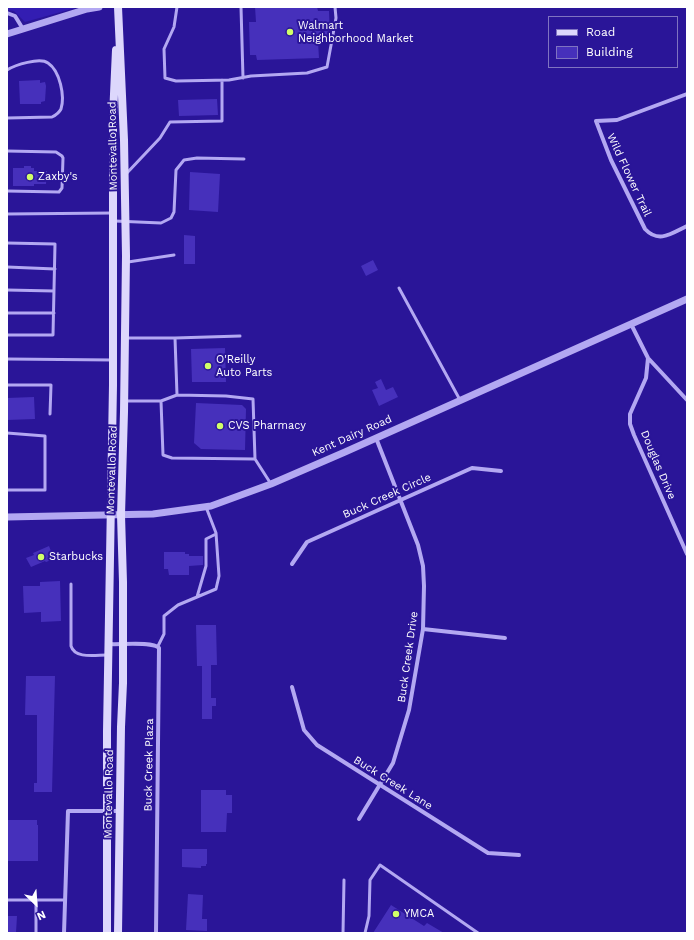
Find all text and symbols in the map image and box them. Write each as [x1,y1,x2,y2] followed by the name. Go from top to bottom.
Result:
[548,16,678,68] legend
[298,19,413,45] place label: Walmart Neighborhood Market
[586,25,615,39] text: Road
[285,27,295,37] marker: Walmart Neighborhood Market
[586,45,633,59] text: Building
[106,101,120,191] street label: Montevallo Road
[604,131,654,219] street label: Wild Flower Trail
[38,170,78,184] place label: Zaxby's
[25,172,35,182] marker: Zaxby's
[216,353,272,379] place label: O'Reilly Auto Parts
[203,361,213,371] marker: O'Reilly Auto Parts
[310,412,394,460] street label: Kent Dairy Road
[228,419,306,433] place label: CVS Pharmacy
[215,421,225,431] marker: CVS Pharmacy
[104,425,120,515] street label: Montevallo Road
[638,429,678,501] street label: Douglas Drive
[341,471,433,521] street label: Buck Creek Circle
[49,550,103,564] place label: Starbucks
[36,552,46,562] marker: Starbucks
[395,611,421,703] street label: Buck Creek Drive
[142,718,156,812] street label: Buck Creek Plaza
[102,749,116,839] street label: Montevallo Road
[351,753,435,813] street label: Buck Creek Lane
[16,884,56,924] north arrow
[404,907,434,921] place label: YMCA
[35,908,48,923] text: N
[391,909,401,919] marker: YMCA

